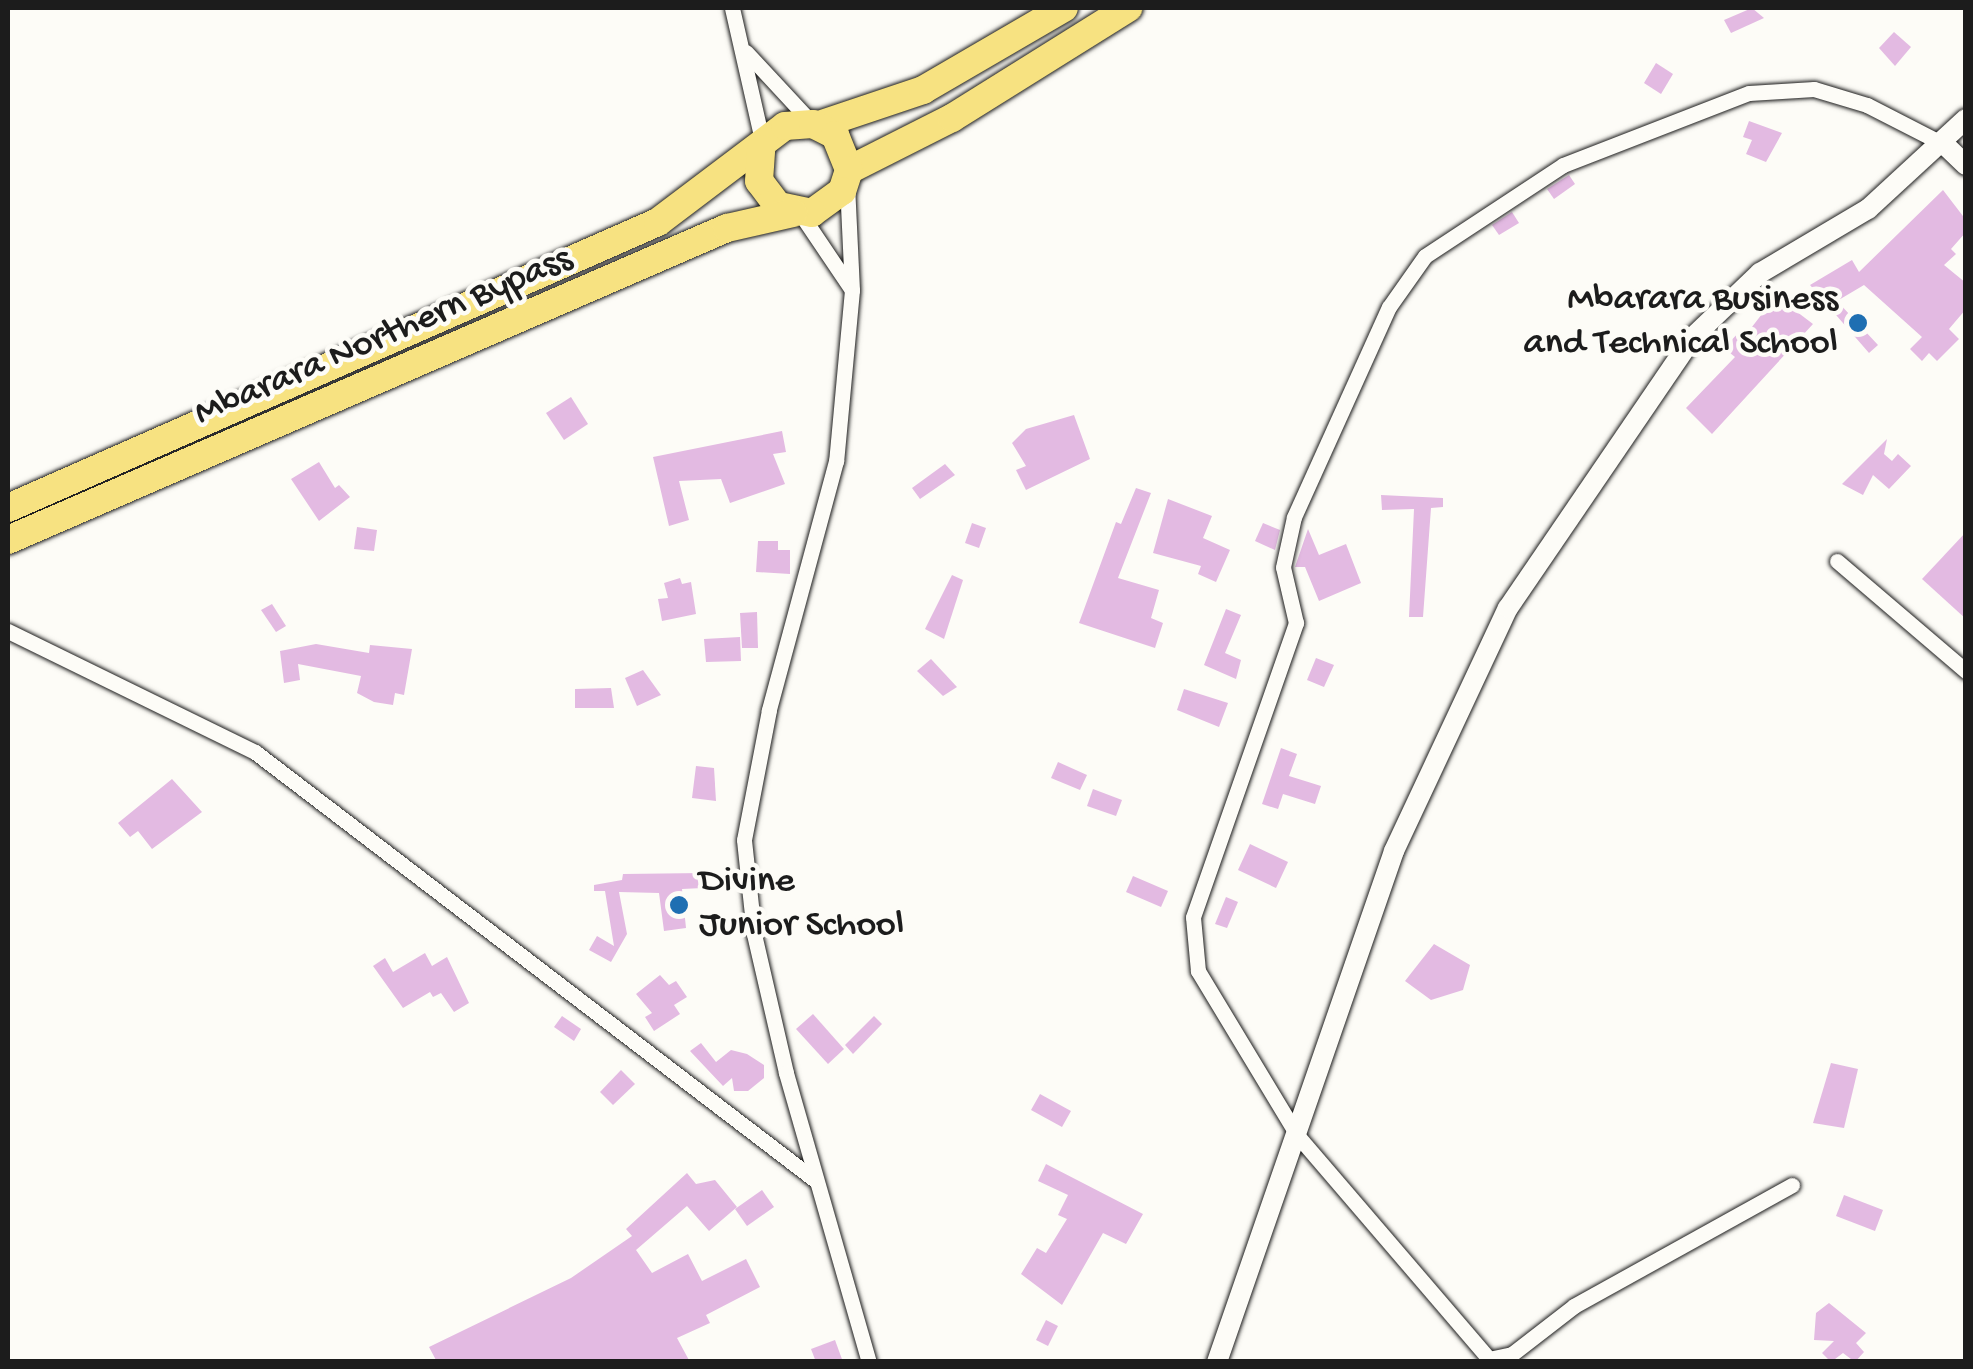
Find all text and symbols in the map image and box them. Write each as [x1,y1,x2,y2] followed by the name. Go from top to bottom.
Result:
[188,238,580,438] street label: Mbarara Northern Bypass
[1524,278,1838,368] place label: Mbarara Business and Technical School
[1847,312,1869,334] marker: Mbarara Business and Technical School
[699,860,904,949] place label: Divine Junior School
[668,894,690,916] marker: Divine Junior School

